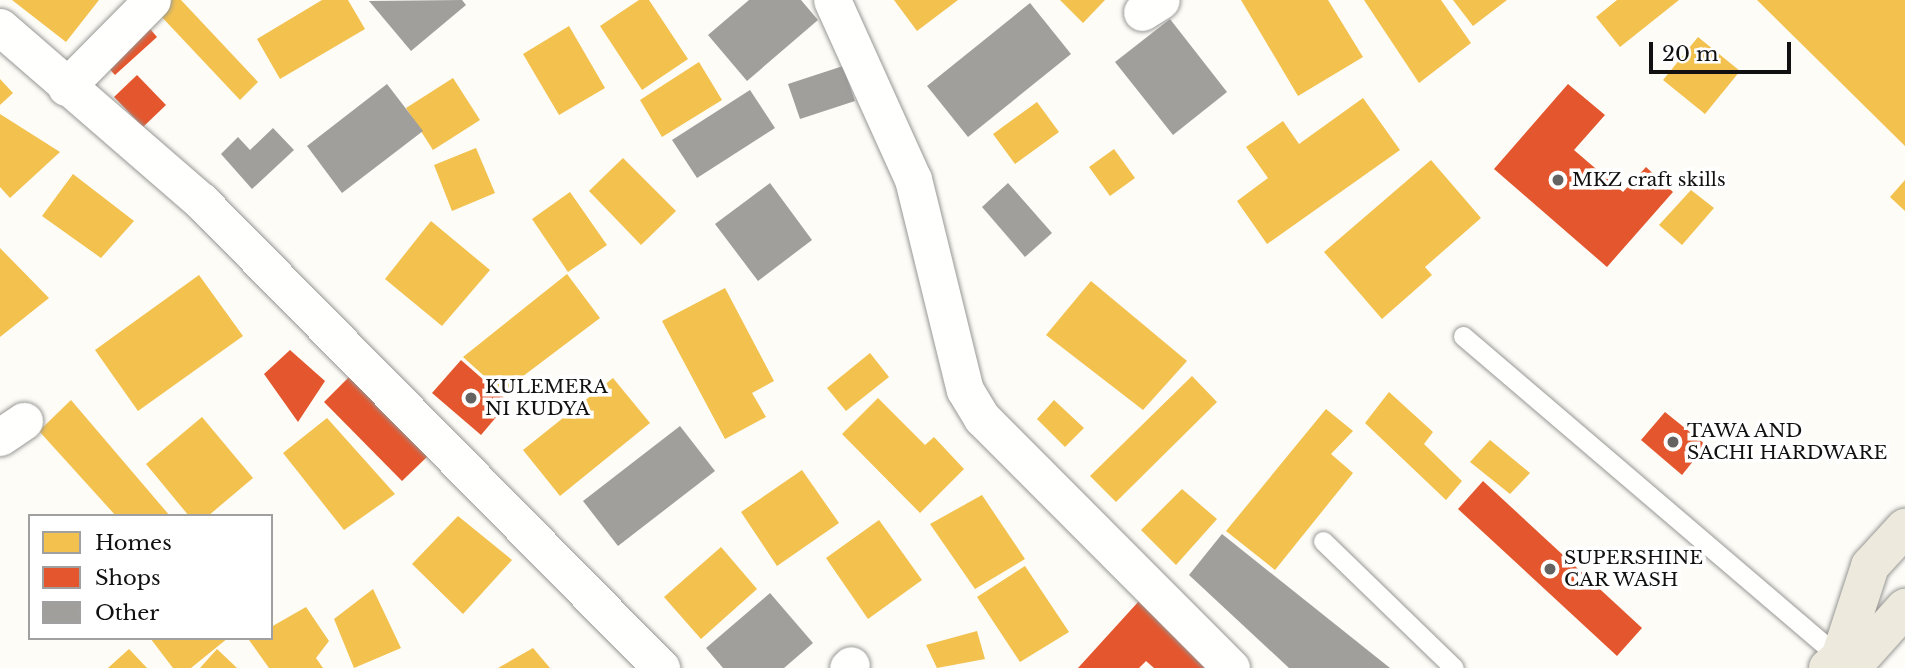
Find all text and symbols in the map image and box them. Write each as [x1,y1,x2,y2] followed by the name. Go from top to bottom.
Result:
[1653,28,1795,72] scale bar
[1662,41,1719,67] text: 20 m
[1572,169,1726,191] place label: MKZ craft skills
[1550,172,1566,188] marker: MKZ craft skills
[485,376,608,420] place label: KULEMERA NI KUDYA
[463,390,479,406] marker: KULEMERA NI KUDYA
[1687,420,1887,464] place label: TAWA AND SACHI HARDWARE
[1665,434,1681,450] marker: TAWA AND SACHI HARDWARE
[28,514,273,640] legend
[95,530,172,556] text: Homes
[1564,547,1703,591] place label: SUPERSHINE CAR WASH
[1542,561,1558,577] marker: SUPERSHINE CAR WASH
[95,565,161,591] text: Shops
[95,600,159,626] text: Other

